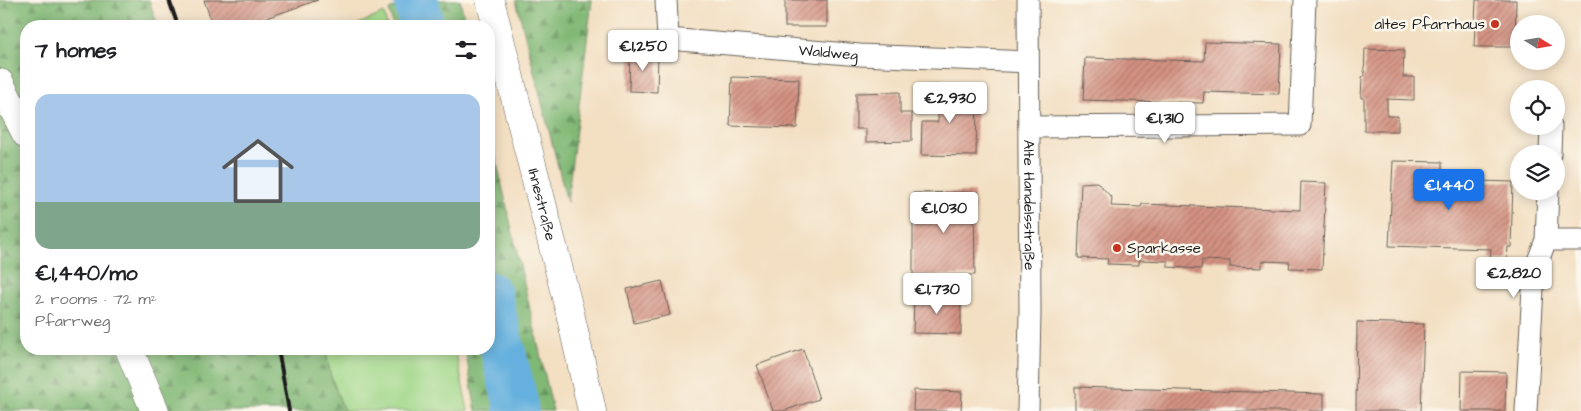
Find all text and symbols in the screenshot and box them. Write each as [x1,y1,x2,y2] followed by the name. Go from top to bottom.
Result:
[1374,14,1485,35] place label: altes Pfarrhaus
[1510,15,1565,70] north arrow
[1510,15,1565,200] map controls
[1489,18,1501,30] marker: altes Pfarrhaus
[602,30,684,72] pin: €1,250
[619,35,667,57] text: €1,250
[35,36,117,65] text: 7 homes
[452,36,480,64] icon: filters
[798,39,859,66] street label: Waldweg
[1510,80,1565,135] button: locate
[909,82,991,124] pin: €2,930
[924,87,976,109] text: €2,930
[1124,102,1206,144] pin: €1,310
[1146,107,1184,129] text: €1,310
[213,126,303,216] icon: home
[1018,140,1040,270] street label: Alte Handelsstraße
[1510,145,1565,200] button: layers
[523,166,562,243] street label: Ihnestraße
[1408,168,1490,211] pin: €1,440
[1424,174,1474,196] text: €1,440
[903,192,985,234] pin: €1,030
[921,197,967,219] text: €1,030
[1127,238,1201,259] place label: Sparkasse
[1111,242,1123,254] marker: Sparkasse
[1473,256,1555,299] pin: €2,820
[35,259,138,288] text: €1,440/mo
[1487,262,1541,284] text: €2,820
[896,272,978,315] pin: €1,730
[914,278,960,300] text: €1,730
[35,288,157,310] text: 2 rooms · 72 m²
[35,310,110,332] text: Pfarrweg

